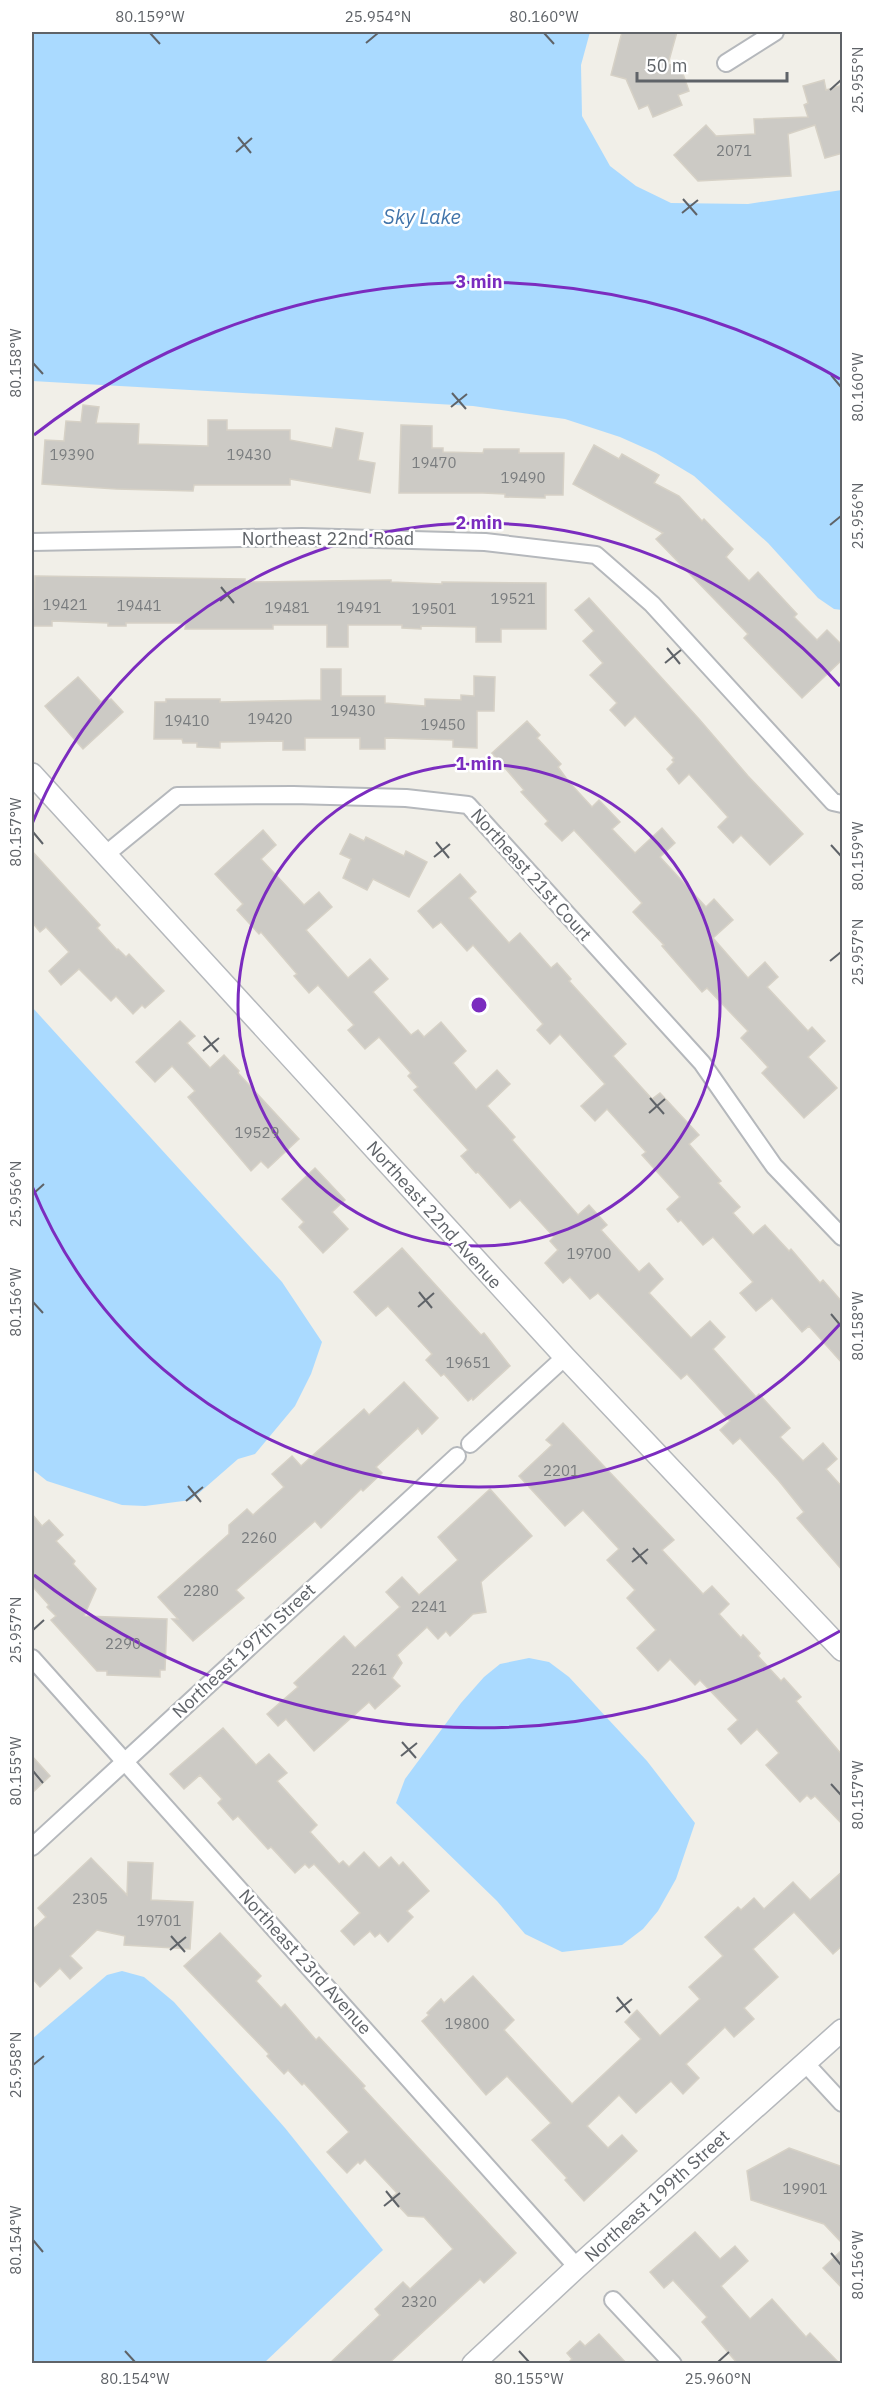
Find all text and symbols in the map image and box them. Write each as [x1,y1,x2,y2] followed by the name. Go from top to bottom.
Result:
[115,7,185,26] text: 80.159°W
[345,7,411,26] text: 25.954°N
[509,7,579,26] text: 80.160°W
[637,45,787,83] scale bar
[848,47,867,113] text: 25.955°N
[646,54,688,77] text: 50 m
[716,141,752,160] house number: 2071
[383,203,461,230] water label: Sky Lake
[455,270,503,293] text: 3 min
[6,328,25,398] text: 80.158°W
[848,352,867,422] text: 80.160°W
[49,445,95,464] house number: 19390
[226,445,272,464] house number: 19430
[411,453,457,472] house number: 19470
[500,468,546,487] house number: 19490
[848,483,867,549] text: 25.956°N
[455,511,503,534] text: 2 min
[242,527,414,550] street label: Northeast 22nd Road
[490,589,536,608] house number: 19521
[42,595,88,614] house number: 19421
[116,596,162,615] house number: 19441
[264,598,310,617] house number: 19481
[336,598,382,617] house number: 19491
[411,599,457,618] house number: 19501
[330,701,376,720] house number: 19430
[247,709,293,728] house number: 19420
[164,711,210,730] house number: 19410
[420,715,466,734] house number: 19450
[455,752,503,775] text: 1 min
[6,797,25,867] text: 80.157°W
[466,804,597,946] street label: Northeast 21st Court
[848,821,867,891] text: 80.159°W
[848,919,867,985] text: 25.957°N
[469,995,489,1015] centre of rings
[234,1123,280,1142] house number: 19529
[362,1136,507,1294] street label: Northeast 22nd Avenue
[6,1161,25,1227] text: 25.956°N
[566,1244,612,1263] house number: 19700
[6,1267,25,1337] text: 80.156°W
[848,1291,867,1361] text: 80.158°W
[445,1353,491,1372] house number: 19651
[543,1461,579,1480] house number: 2201
[241,1528,277,1547] house number: 2260
[167,1578,320,1723] street label: Northeast 197th Street
[183,1581,219,1600] house number: 2280
[6,1597,25,1663] text: 25.957°N
[411,1597,447,1616] house number: 2241
[105,1634,141,1653] house number: 2290
[351,1660,387,1679] house number: 2261
[6,1736,25,1806] text: 80.155°W
[848,1760,867,1830] text: 80.157°W
[234,1884,377,2039] street label: Northeast 23rd Avenue
[72,1889,108,1908] house number: 2305
[136,1911,182,1930] house number: 19701
[444,2014,490,2033] house number: 19800
[6,2032,25,2098] text: 25.958°N
[579,2124,734,2267] street label: Northeast 199th Street
[782,2179,828,2198] house number: 19901
[6,2205,25,2275] text: 80.154°W
[848,2230,867,2300] text: 80.156°W
[401,2292,437,2311] house number: 2320
[100,2369,170,2388] text: 80.154°W
[494,2369,564,2388] text: 80.155°W
[685,2369,751,2388] text: 25.960°N

